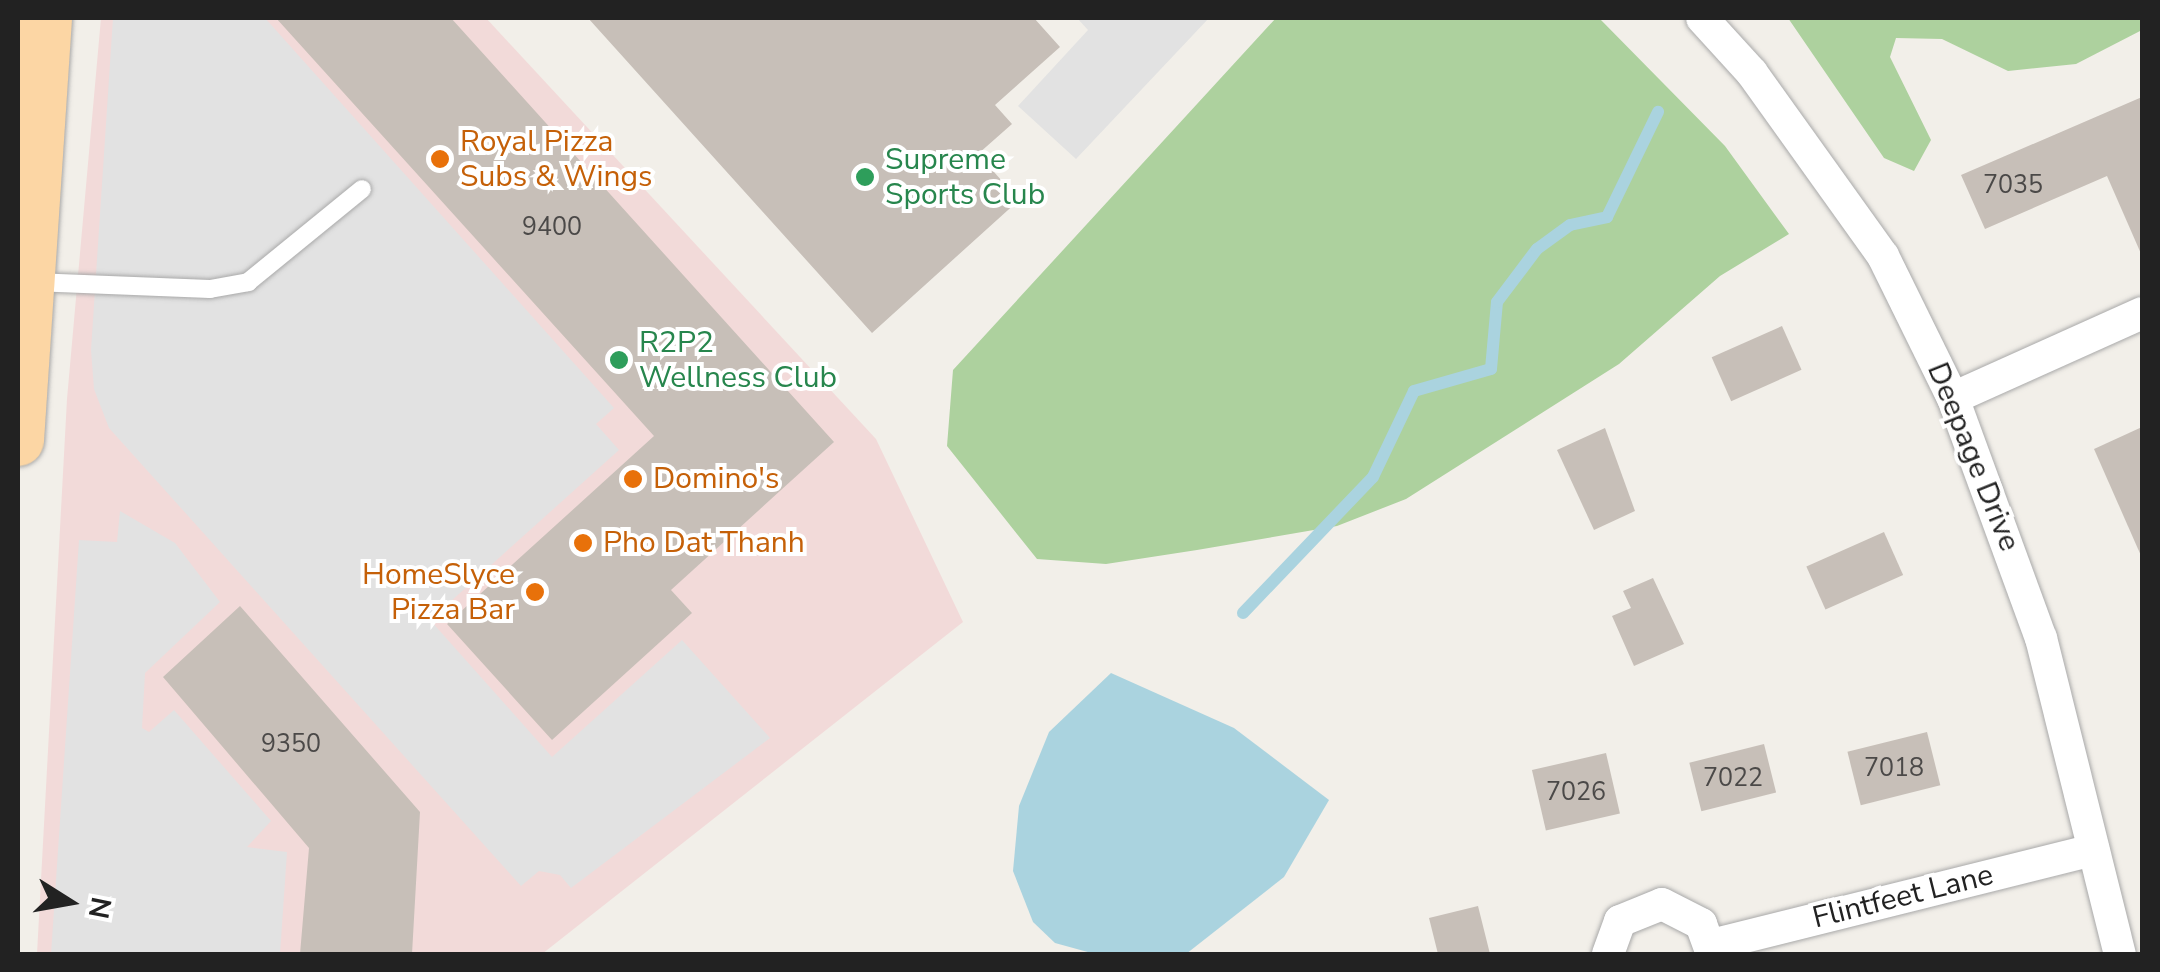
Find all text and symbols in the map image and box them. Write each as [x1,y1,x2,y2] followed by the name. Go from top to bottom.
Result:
[460,124,652,194] place label: Royal Pizza Subs & Wings
[885,142,1045,212] place label: Supreme Sports Club
[429,148,451,170] marker: Royal Pizza Subs & Wings
[854,166,876,188] marker: Supreme Sports Club
[1983,170,2043,200] house number: 7035
[522,212,582,242] house number: 9400
[639,325,837,396] place label: R2P2 Wellness Club
[608,349,630,371] marker: R2P2 Wellness Club
[1919,358,2027,556] street label: Deepage Drive
[653,461,779,497] place label: Domino's
[622,468,644,490] marker: Domino's
[603,525,805,561] place label: Pho Dat Thanh
[572,532,594,554] marker: Pho Dat Thanh
[362,557,515,628] place label: HomeSlyce Pizza Bar
[524,581,546,603] marker: HomeSlyce Pizza Bar
[261,729,321,759] house number: 9350
[1864,753,1924,783] house number: 7018
[1703,763,1763,793] house number: 7022
[1546,777,1606,807] house number: 7026
[20,852,120,952] north arrow
[1809,857,1997,937] street label: Flintfeet Lane
[79,894,120,922] text: N

